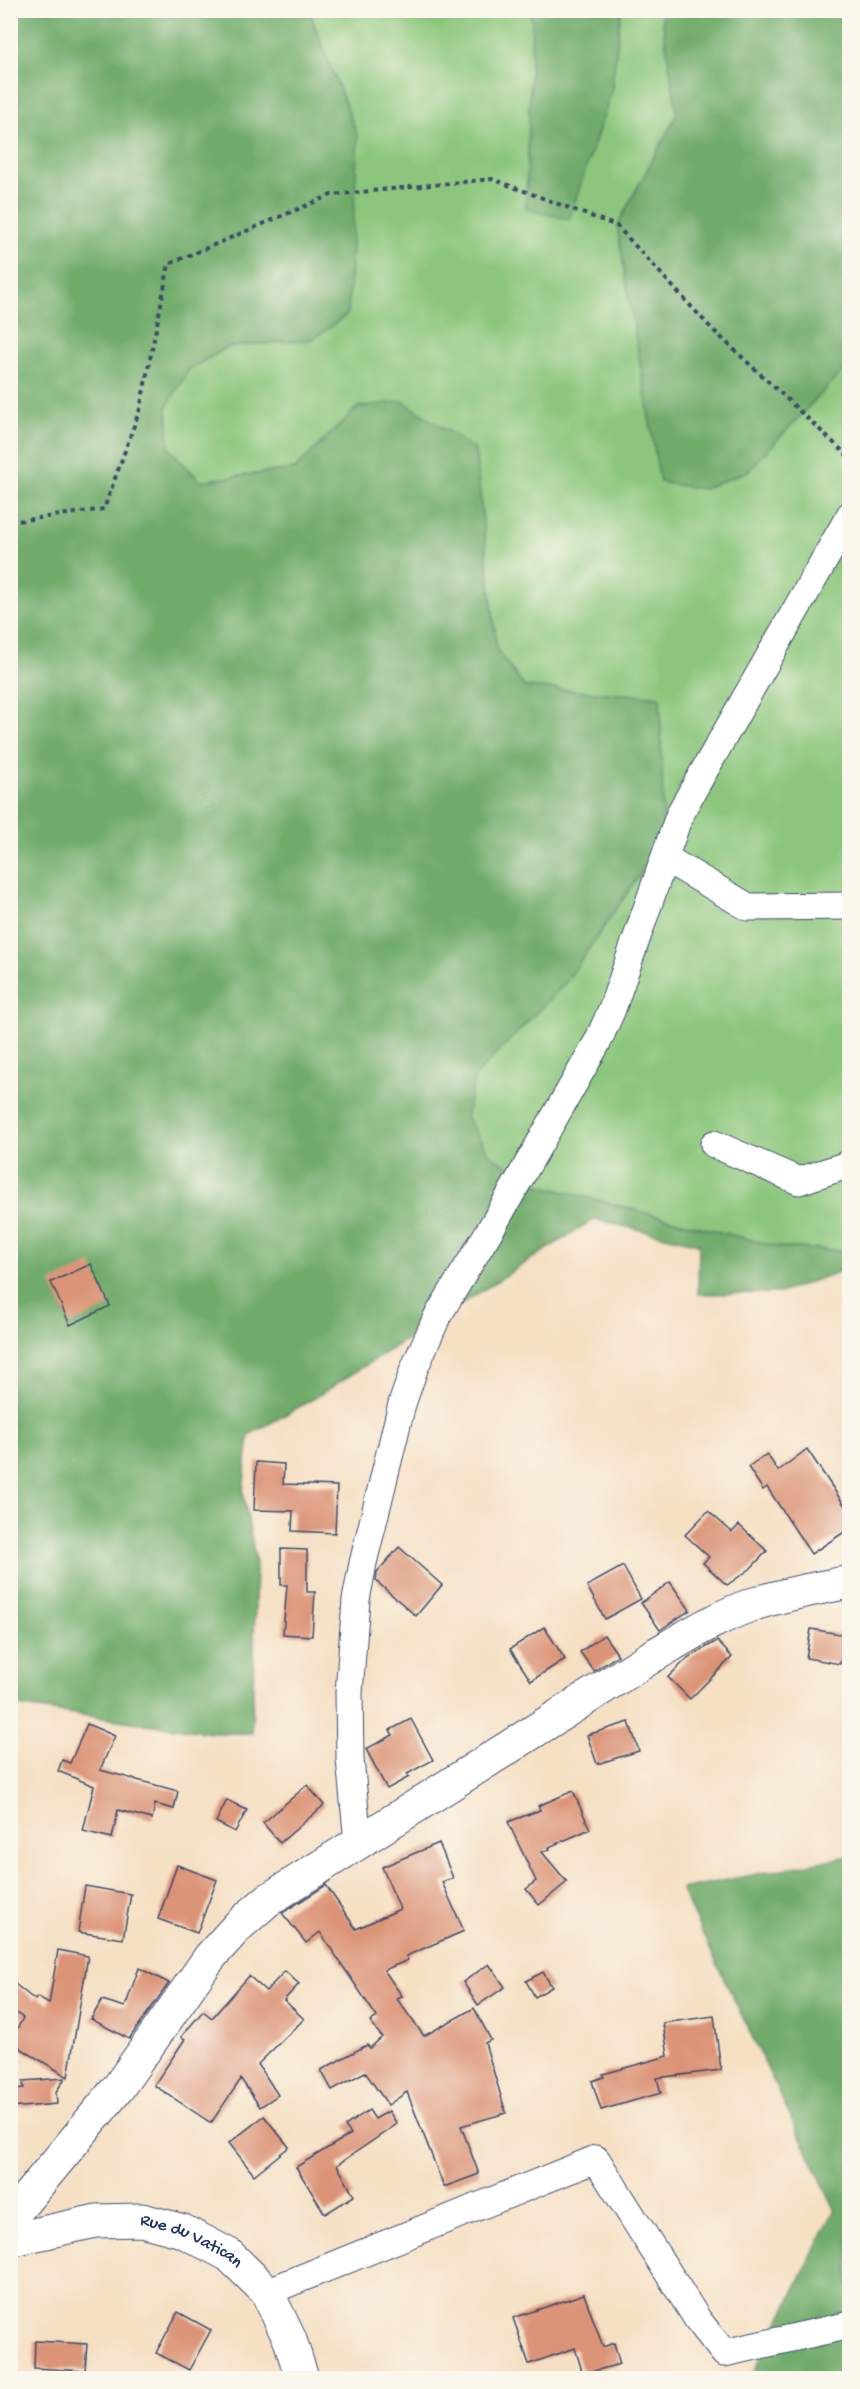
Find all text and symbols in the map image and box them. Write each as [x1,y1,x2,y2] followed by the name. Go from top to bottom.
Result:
[138,2209,247,2273] street label: Rue du Vatican

